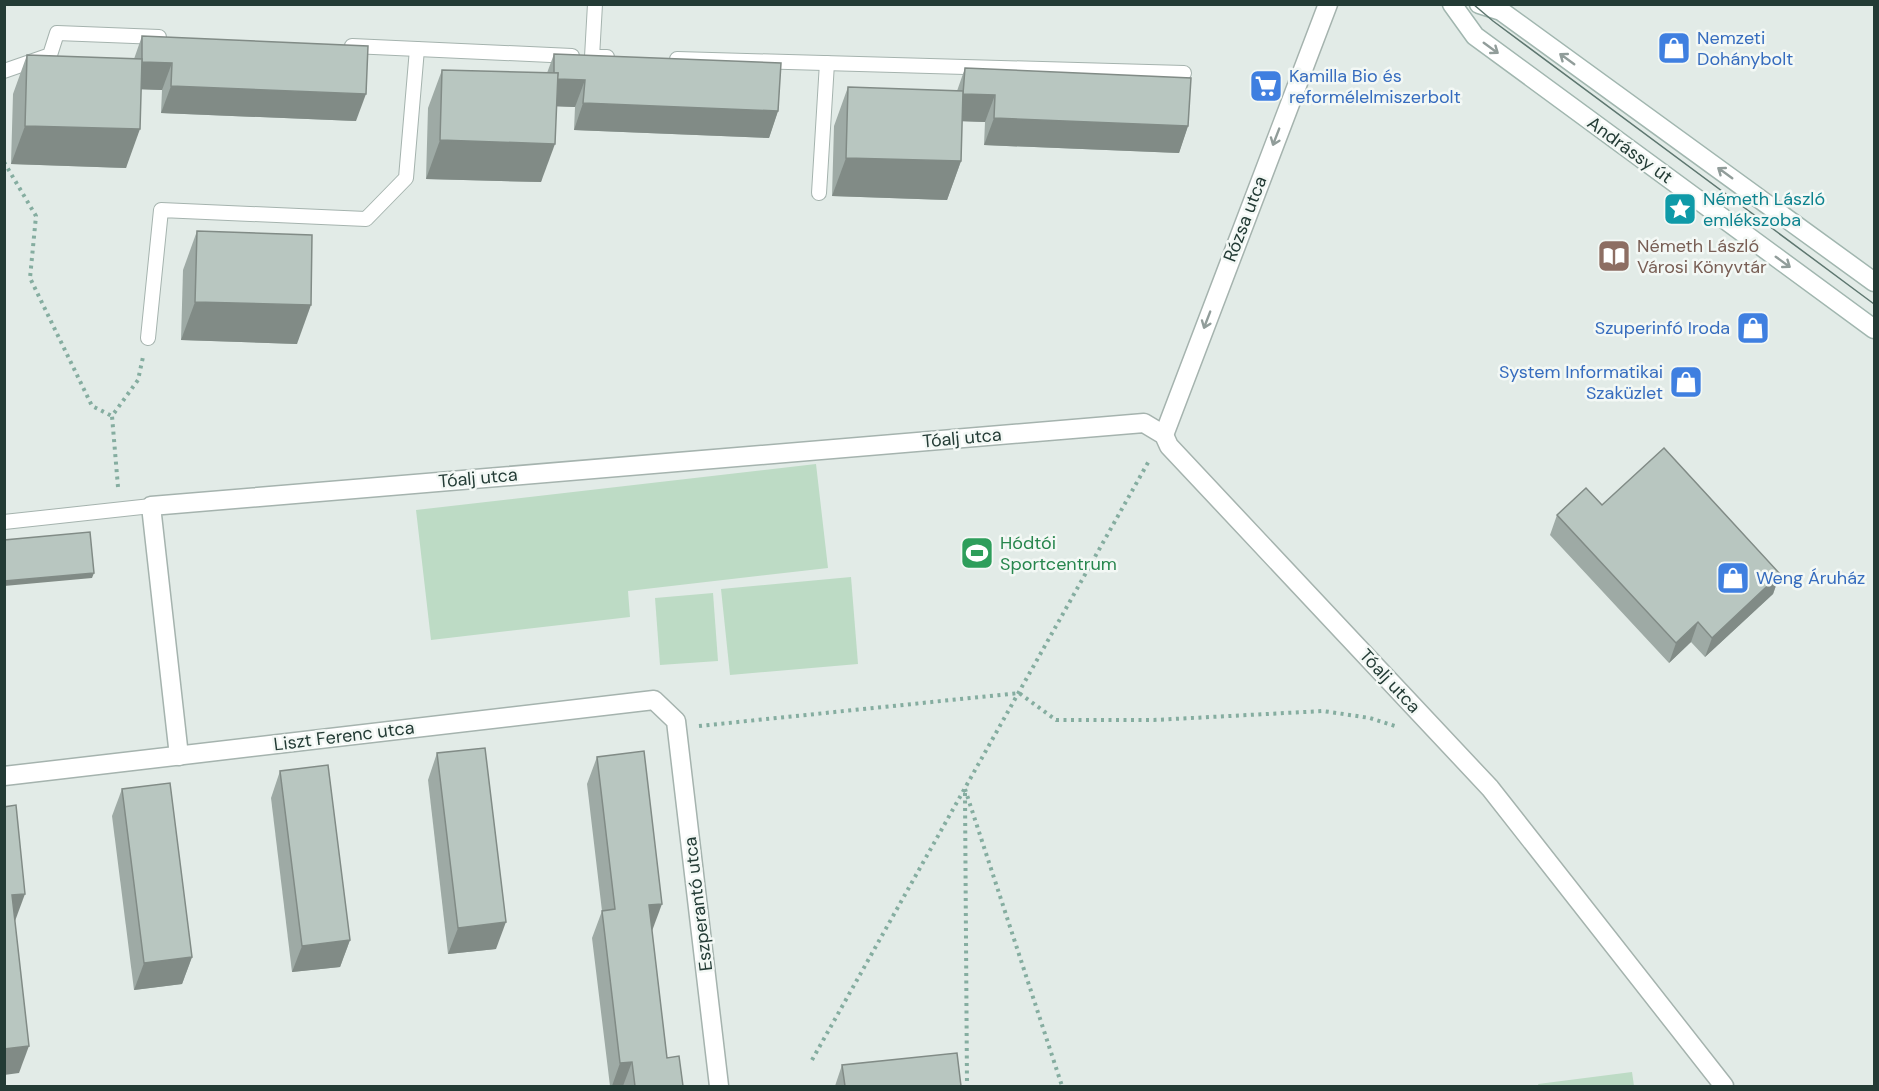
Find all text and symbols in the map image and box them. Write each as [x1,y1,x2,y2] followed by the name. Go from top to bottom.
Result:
[1697,26,1793,71] place label: Nemzeti Dohánybolt
[1656,30,1692,66] shop icon: Nemzeti Dohánybolt
[1482,41,1498,54] one-way arrow
[1560,53,1576,65] one-way arrow
[1289,64,1461,109] place label: Kamilla Bio és reformélelmiszerbolt
[1248,68,1284,104] supermarket icon: Kamilla Bio és reformélelmiszerbolt
[1583,111,1677,189] street label: Andrássy út
[1270,127,1281,146] one-way arrow
[1718,167,1734,179] one-way arrow
[1218,173,1272,265] street label: Rózsa utca
[1703,187,1825,232] place label: Németh László emlékszoba
[1662,191,1698,227] place icon: Németh László emlékszoba
[1637,234,1767,279] place label: Németh László Városi Könyvtár
[1596,238,1632,274] library icon: Németh László Városi Könyvtár
[1775,256,1791,269] one-way arrow
[1201,310,1212,328] one-way arrow
[1735,310,1771,346] shop icon: Szuperinfó Iroda
[1595,316,1730,340] place label: Szuperinfó Iroda
[1499,360,1663,405] place label: System Informatikai Szaküzlet
[1668,364,1704,400] shop icon: System Informatikai Szaküzlet
[921,423,1003,453] street label: Tóalj utca
[437,463,519,493] street label: Tóalj utca
[1000,531,1117,576] place label: Hódtói Sportcentrum
[959,535,995,571] sports icon: Hódtói Sportcentrum
[1715,560,1751,596] shop icon: Weng Áruház
[1756,566,1865,590] place label: Weng Áruház
[1354,644,1426,718] street label: Tóalj utca
[272,715,416,757] street label: Liszt Ferenc utca
[678,835,718,973] street label: Eszperantó utca

